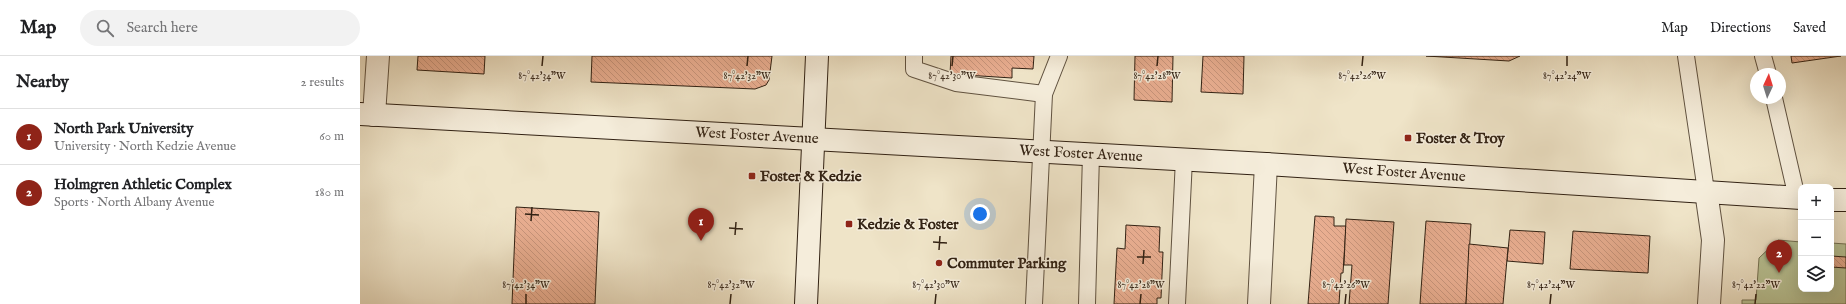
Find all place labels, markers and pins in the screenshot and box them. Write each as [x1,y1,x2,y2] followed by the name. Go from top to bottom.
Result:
[1416,129,1505,148] place label: Foster & Troy
[1403,133,1413,143] marker: Foster & Troy
[760,167,862,186] place label: Foster & Kedzie
[747,171,757,181] marker: Foster & Kedzie
[688,208,714,241] pin: 1
[857,215,959,234] place label: Kedzie & Foster
[844,219,854,229] marker: Kedzie & Foster
[1766,240,1792,273] pin: 2
[947,254,1067,273] place label: Commuter Parking
[934,258,944,268] marker: Commuter Parking

